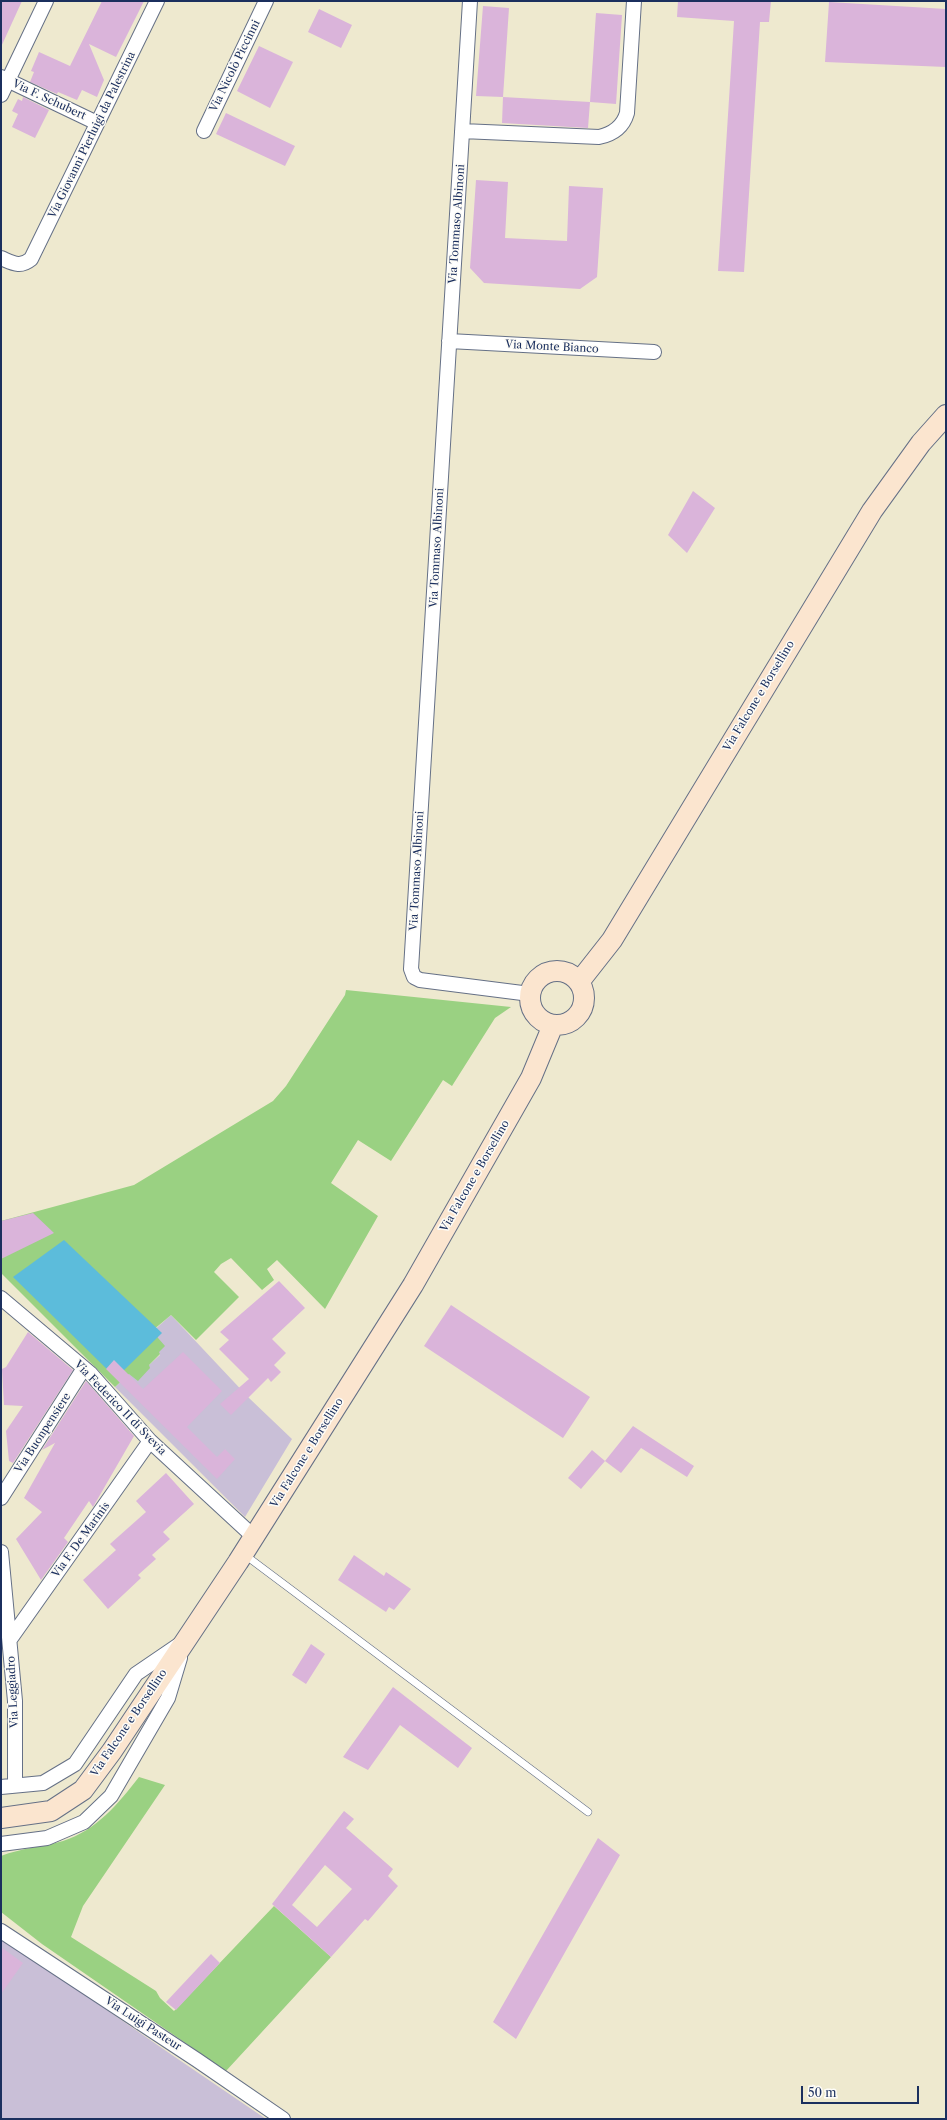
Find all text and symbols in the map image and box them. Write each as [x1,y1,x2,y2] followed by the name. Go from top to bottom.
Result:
[207,18,263,114] street label: Via Nicolò Piccinni
[46,49,138,221] street label: Via Giovanni Pierluigi da Palestrina
[10,77,88,123] street label: Via F. Schubert
[446,164,468,284] street label: Via Tommaso Albinoni
[505,338,599,356] street label: Via Monte Bianco
[427,488,447,608] street label: Via Tommaso Albinoni
[721,638,797,754] street label: Via Falcone e Borsellino
[407,811,427,931] street label: Via Tommaso Albinoni
[438,1118,512,1234] street label: Via Falcone e Borsellino
[71,1358,169,1458] street label: Via Federico II di Svevia
[12,1390,74,1476] street label: Via Buonpensiere
[268,1396,346,1510] street label: Via Falcone e Borsellino
[49,1500,113,1580] street label: Via F. De Marinis
[5,1656,21,1728] street label: Via Leggiadro
[88,1667,170,1779] street label: Via Falcone e Borsellino
[102,1994,184,2054] street label: Via Luigi Pasteur
[803,2078,921,2104] scale bar
[808,2085,837,2100] text: 50 m

